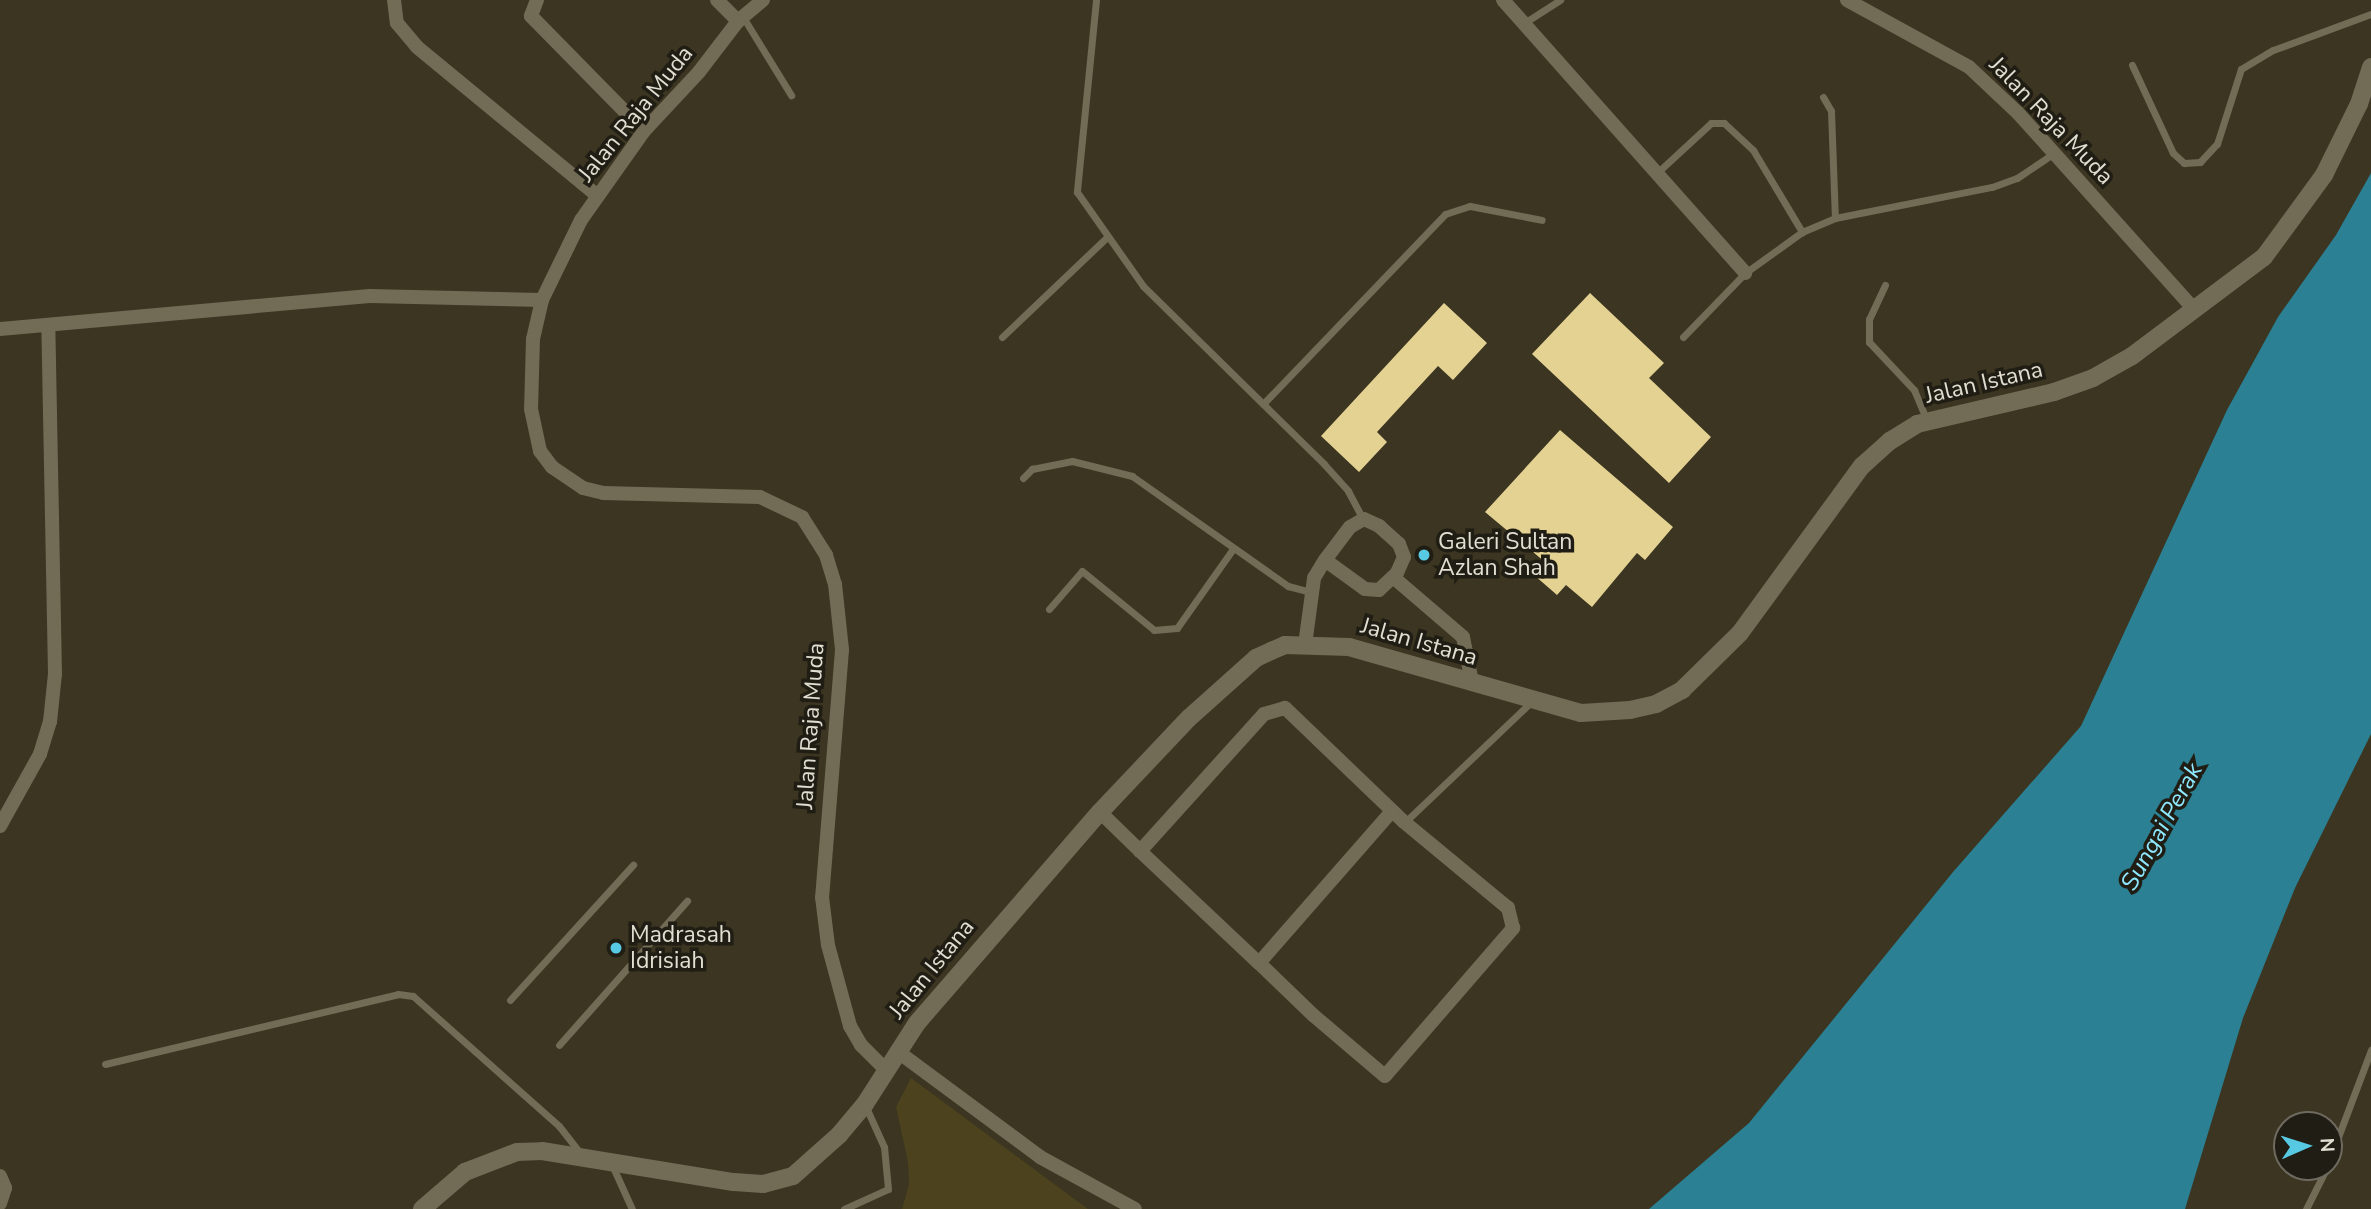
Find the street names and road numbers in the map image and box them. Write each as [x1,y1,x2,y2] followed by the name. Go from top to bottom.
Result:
[573,40,699,188] street label: Jalan Raja Muda
[1983,51,2119,191] street label: Jalan Raja Muda
[1922,356,2046,410] street label: Jalan Istana
[1358,612,1480,672] street label: Jalan Istana
[791,642,831,810] street label: Jalan Raja Muda
[884,914,980,1024] street label: Jalan Istana

